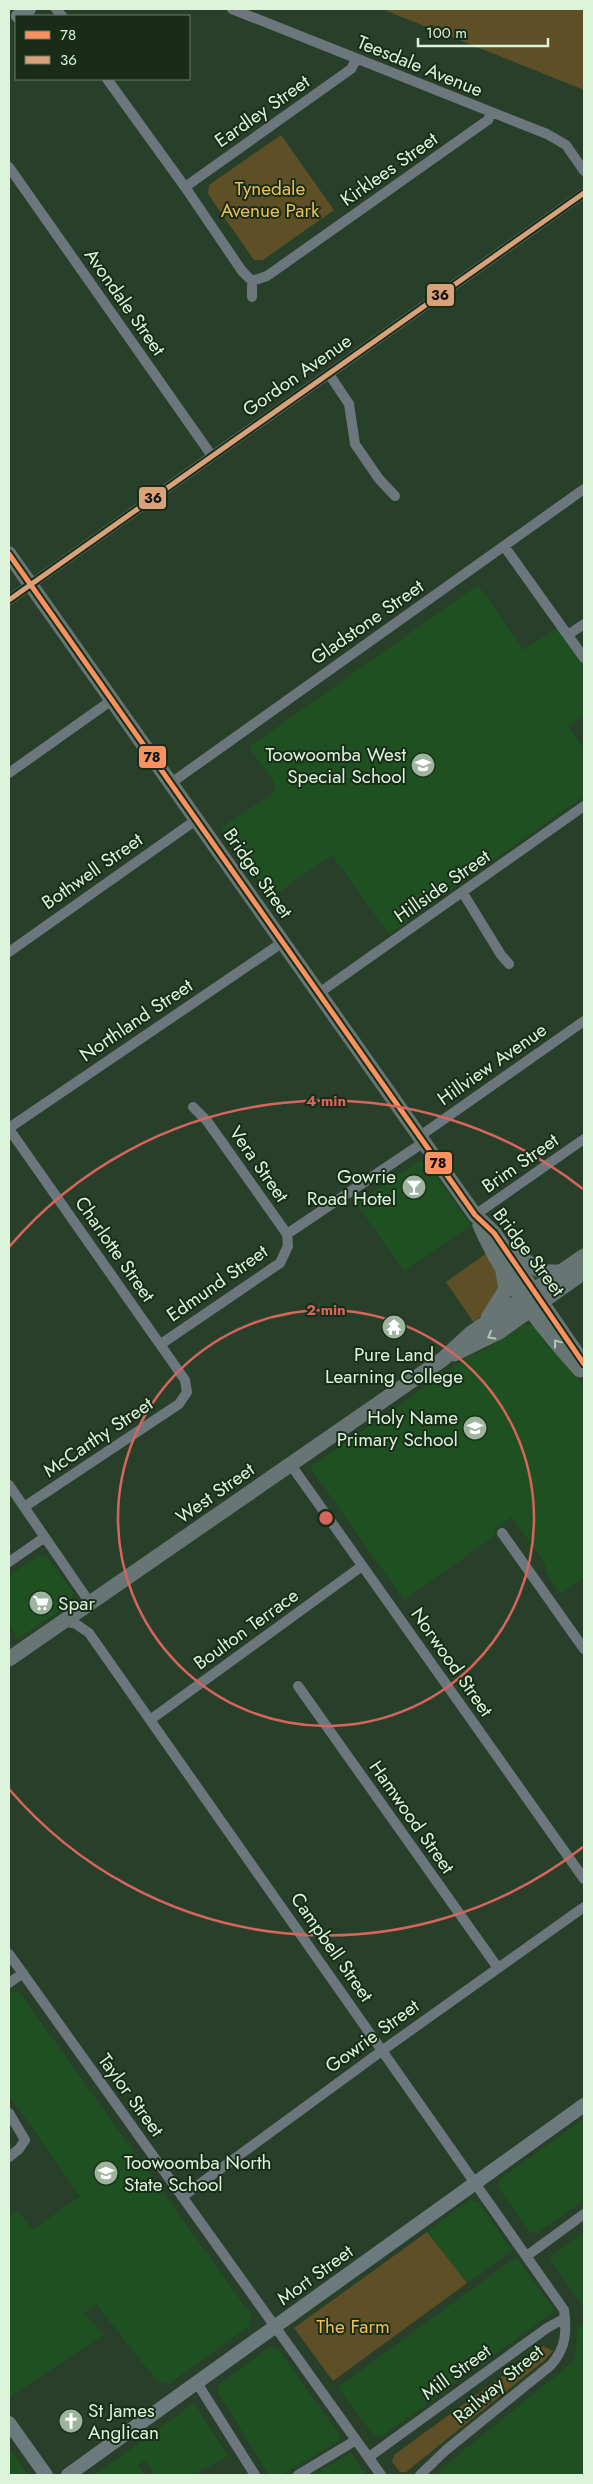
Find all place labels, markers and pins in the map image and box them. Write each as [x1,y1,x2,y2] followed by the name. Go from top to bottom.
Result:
[265,741,406,790] place label: Toowoomba West Special School
[410,752,436,778] school or university icon: Toowoomba West Special School
[307,1163,396,1212] place label: Gowrie Road Hotel
[401,1174,427,1200] bar icon: Gowrie Road Hotel
[381,1314,407,1340] temple icon: Pure Land Learning College
[325,1341,463,1390] place label: Pure Land Learning College
[337,1404,458,1453] place label: Holy Name Primary School
[462,1415,488,1441] school or university icon: Holy Name Primary School
[317,1509,335,1527] centre of rings
[28,1590,54,1616] supermarket icon: Spar
[58,1590,95,1617] place label: Spar
[124,2149,271,2198] place label: Toowoomba North State School
[93,2160,119,2186] school or university icon: Toowoomba North State School
[88,2397,159,2446] place label: St James Anglican
[58,2408,84,2434] church icon: St James Anglican

